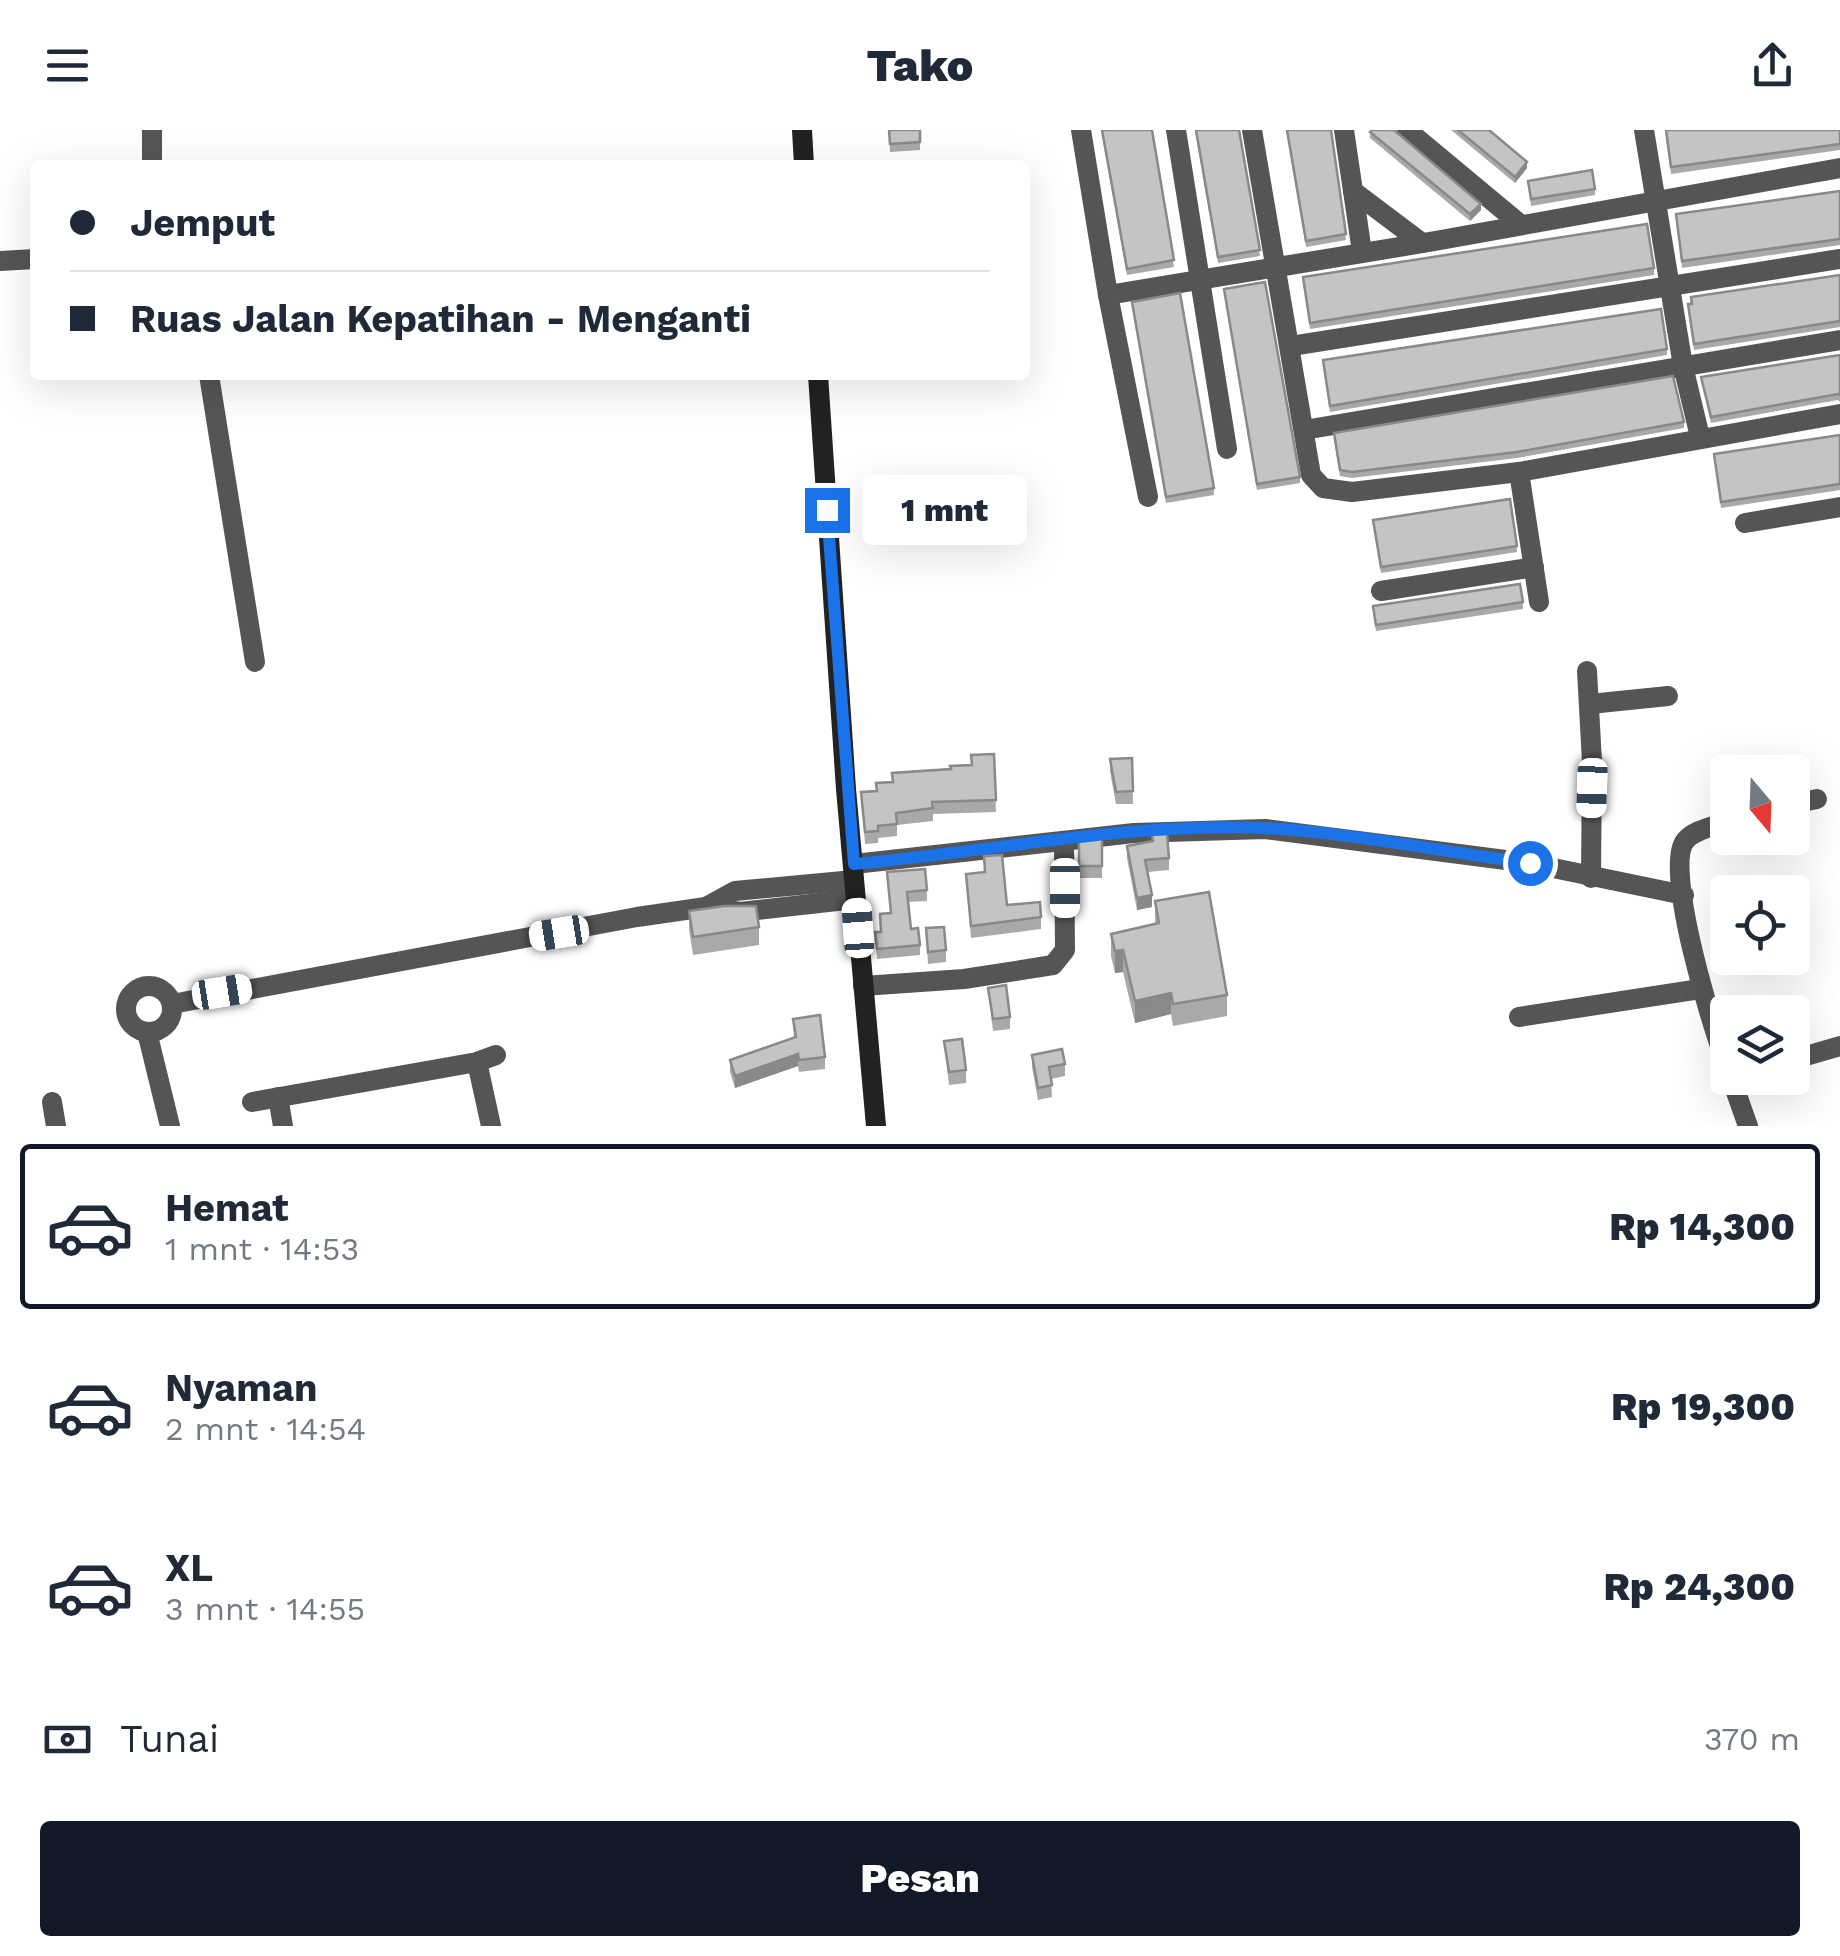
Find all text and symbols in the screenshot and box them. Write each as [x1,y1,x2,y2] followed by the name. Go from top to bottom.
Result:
[40,38,95,93] icon: menu
[1745,38,1800,93] icon: share
[866,39,974,92] text: Tako
[130,201,275,245] text: Jemput
[130,297,751,341] text: Ruas Jalan Kepatihan - Menganti
[862,475,1027,545] callout: 1 mnt
[805,488,850,533] route end
[901,491,988,529] text: 1 mnt
[1710,755,1810,855] north arrow
[1710,755,1810,1095] map controls
[1576,757,1608,819] car
[1508,841,1553,886] route start
[1050,858,1080,918] car
[1710,875,1810,975] button: locate
[841,897,875,959] car
[527,913,591,953] car
[190,972,254,1012] car
[1710,995,1810,1095] button: layers
[45,1182,135,1272] icon: car
[165,1186,289,1230] text: Hemat
[1609,1205,1795,1249] text: Rp 14,300
[165,1230,359,1268] text: 1 mnt · 14:53
[45,1362,135,1452] icon: car
[165,1366,317,1410] text: Nyaman
[1611,1385,1795,1429] text: Rp 19,300
[165,1410,366,1448] text: 2 mnt · 14:54
[45,1542,135,1632] icon: car
[165,1546,213,1590] text: XL
[1603,1565,1795,1609] text: Rp 24,300
[165,1590,365,1628] text: 3 mnt · 14:55
[40,1712,95,1767] icon: cash
[120,1717,219,1761] text: Tunai
[1704,1720,1800,1758] text: 370 m
[40,1821,1800,1936] button: Pesan

